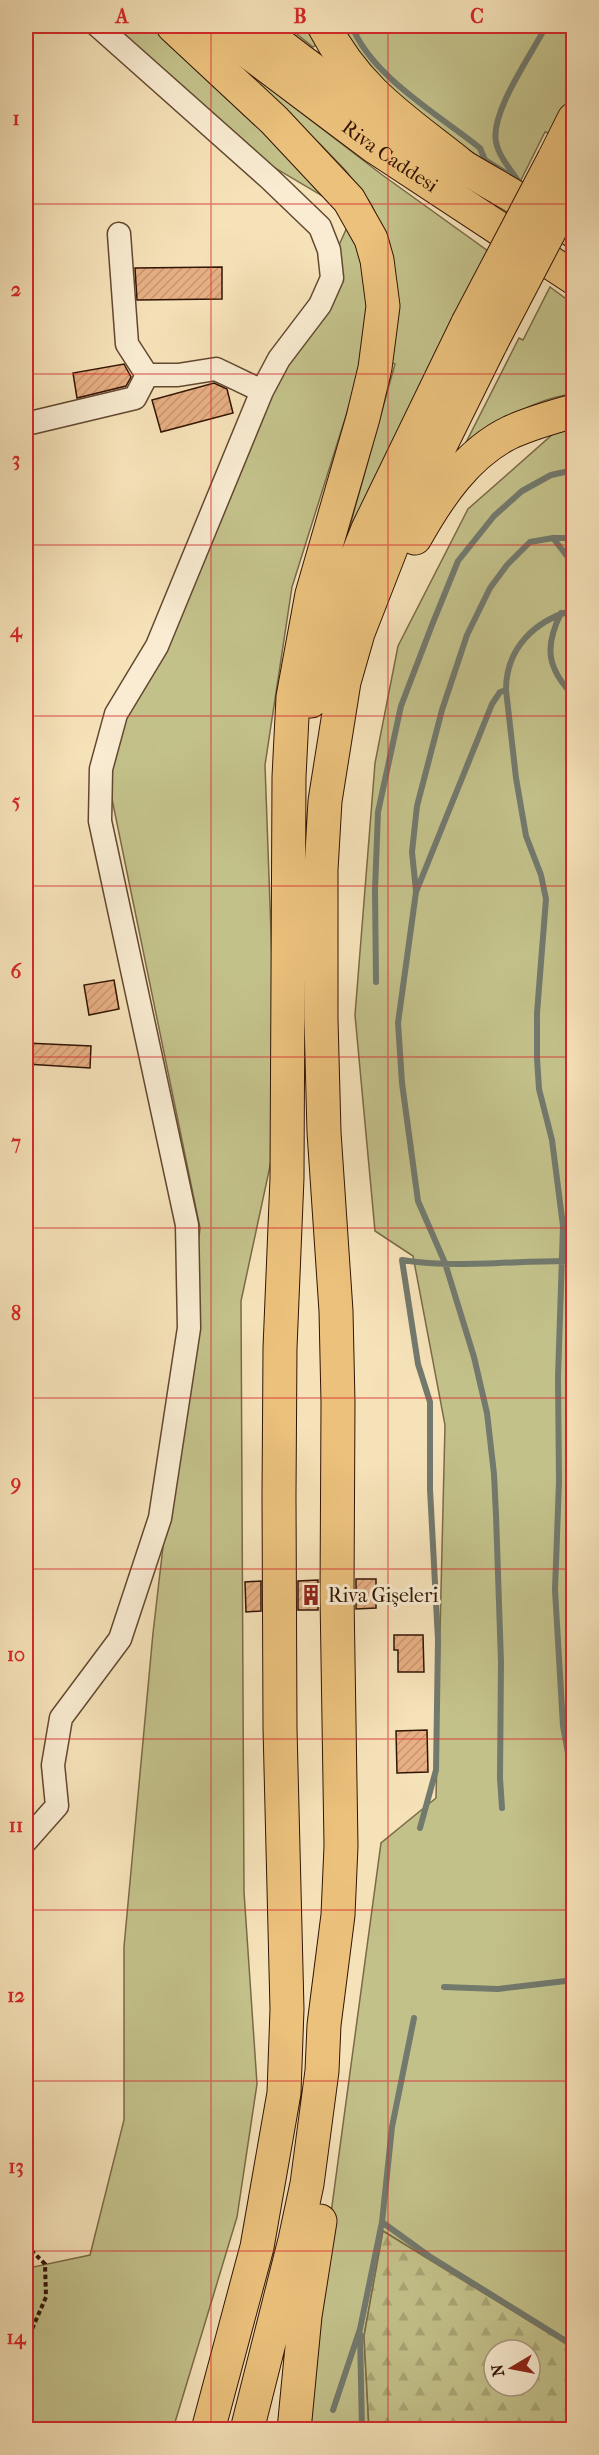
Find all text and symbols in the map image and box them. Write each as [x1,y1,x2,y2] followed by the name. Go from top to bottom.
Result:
[114,5,130,28] text: A
[293,5,307,28] text: B
[470,5,484,28] text: C
[12,107,20,130] text: 1
[337,115,442,197] street label: Riva Caddesi
[11,278,21,301] text: 2
[12,448,20,471] text: 3
[9,619,23,643] text: 4
[12,790,21,813] text: 5
[11,960,23,983] text: 6
[10,1131,21,1154] text: 7
[11,1302,21,1325] text: 8
[10,1472,21,1495] text: 9
[299,1583,323,1607] building icon: Riva Gişeleri
[328,1584,438,1607] place label: Riva Gişeleri
[7,1643,25,1666] text: 10
[9,1814,23,1837] text: 11
[7,1984,25,2007] text: 12
[8,2155,24,2178] text: 13
[7,2326,27,2350] text: 14
[482,2338,542,2398] north arrow
[487,2362,508,2378] text: N

